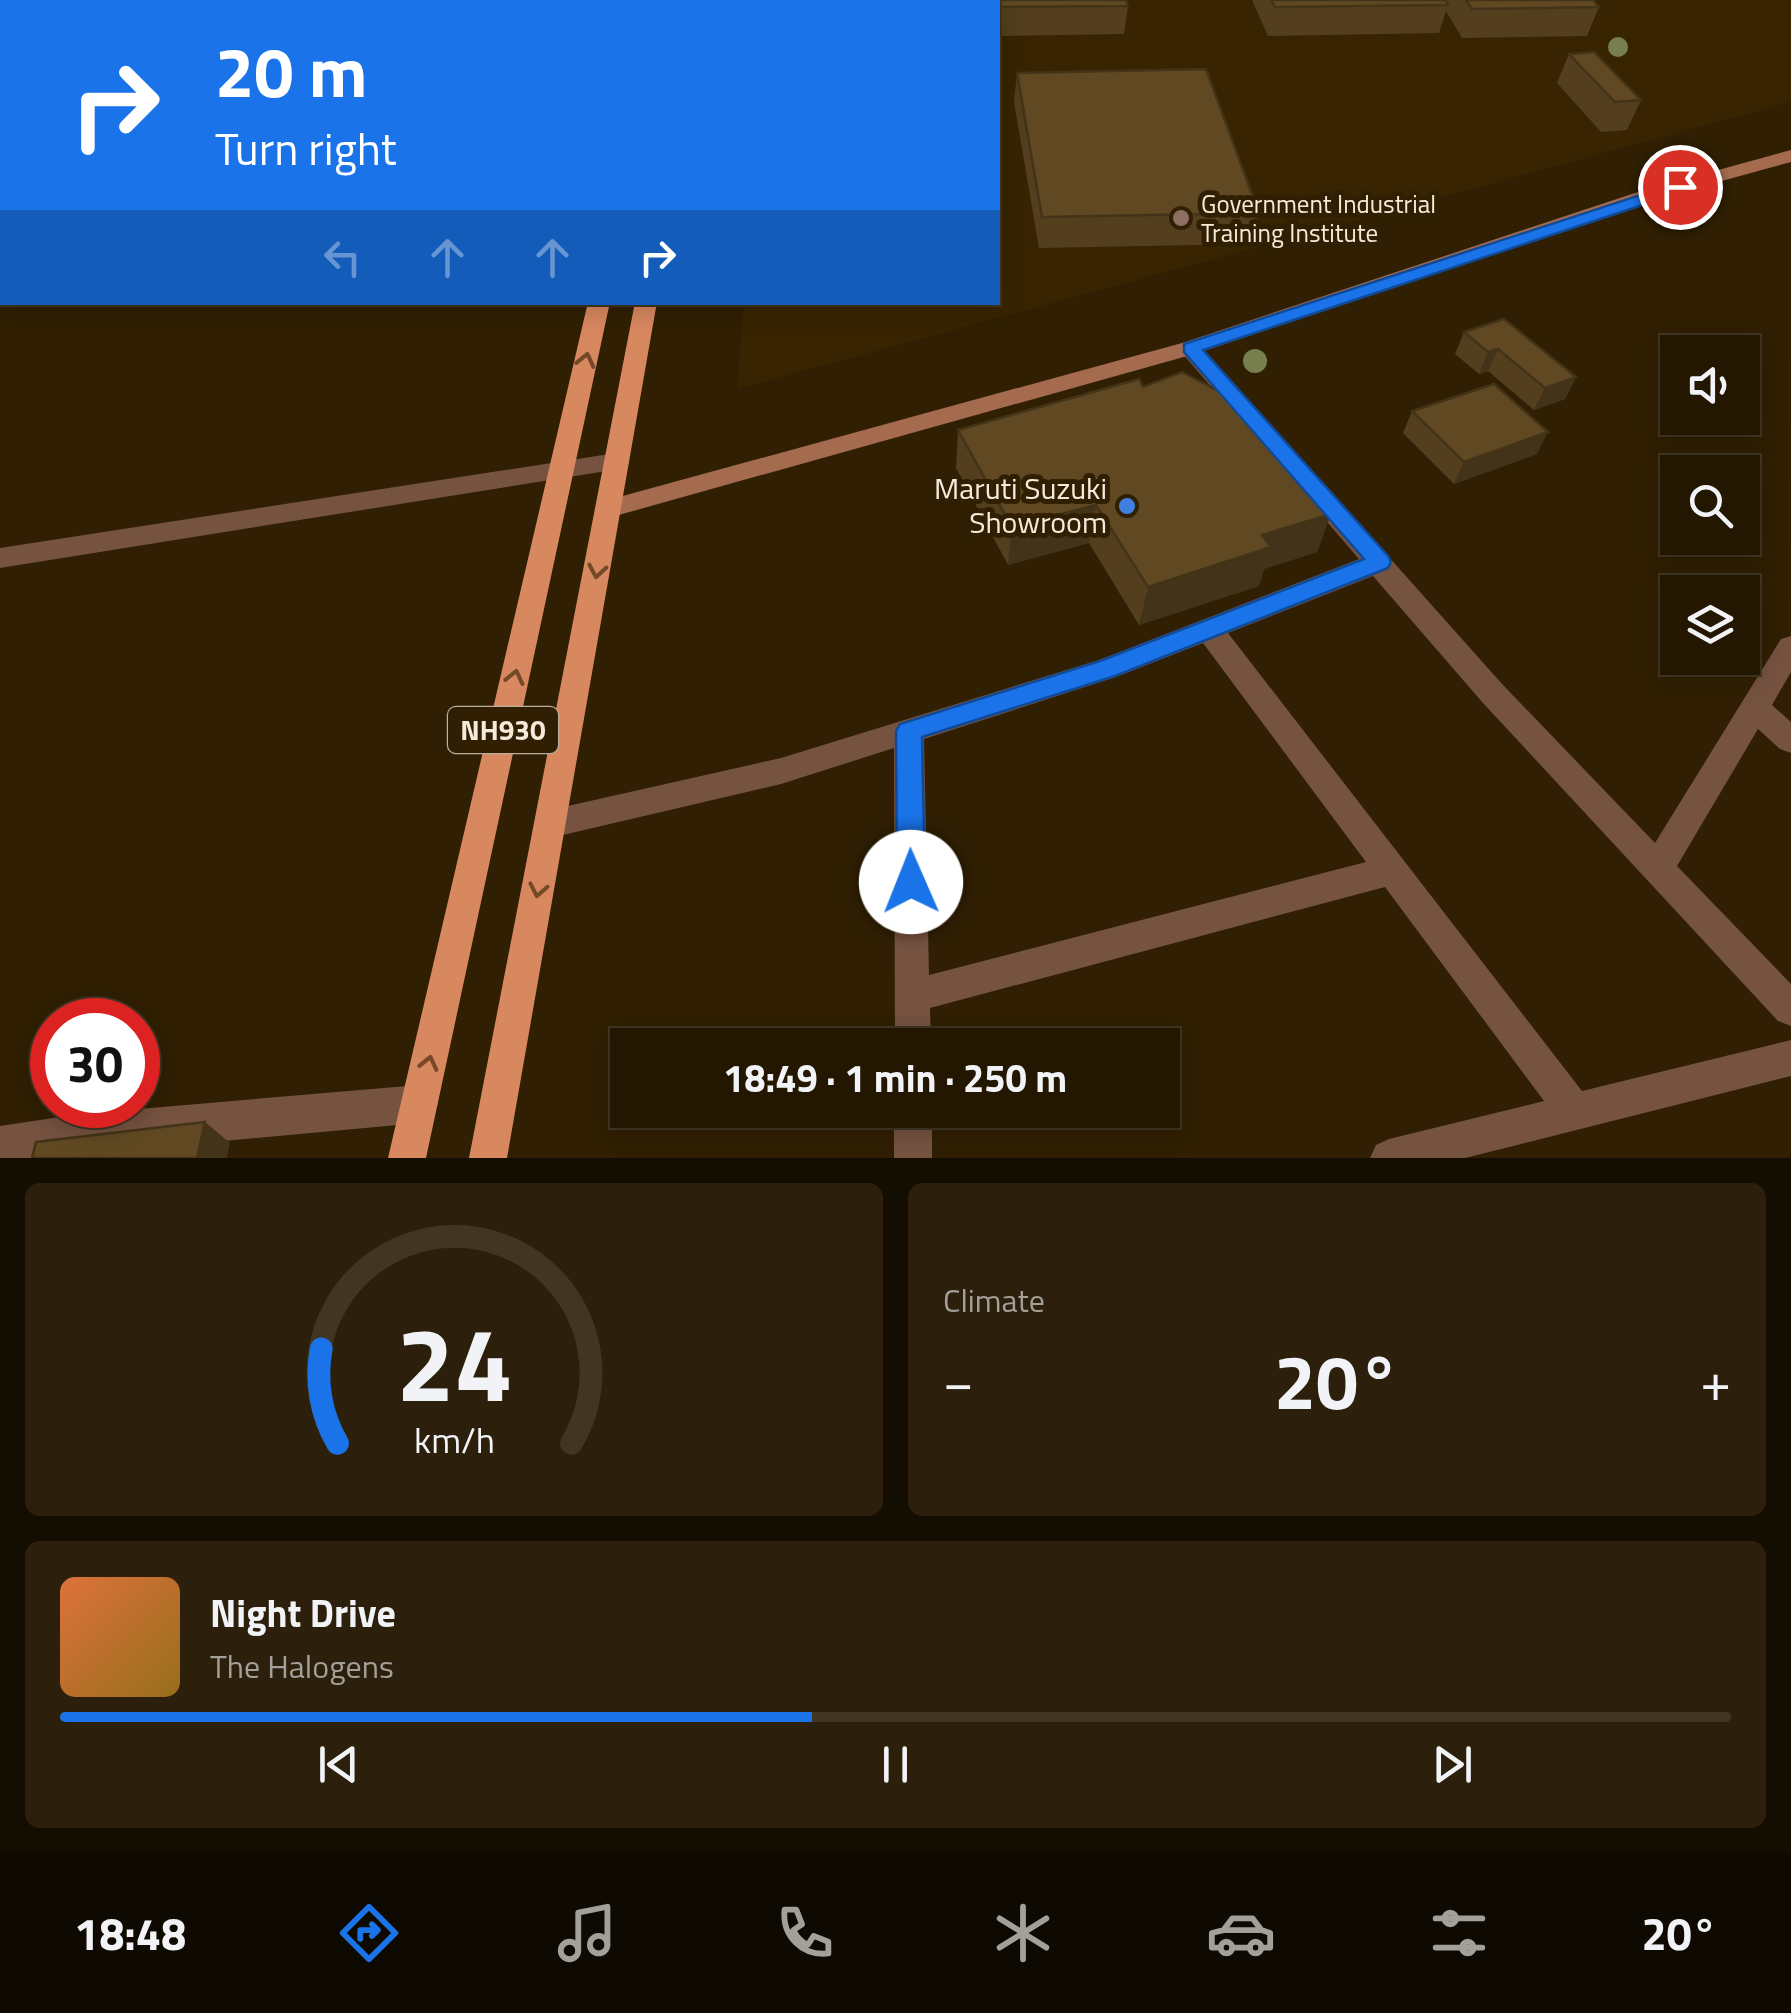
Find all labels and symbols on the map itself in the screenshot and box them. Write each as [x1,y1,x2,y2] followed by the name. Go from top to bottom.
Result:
[1638,145,1723,230] pin
[1201,185,1436,252] place label: Government Industrial Training Institute
[1170,207,1192,229] marker: Government Industrial Training Institute
[574,352,595,369] one-way arrow
[934,465,1107,545] place label: Maruti Suzuki Showroom
[1116,495,1138,517] marker: Maruti Suzuki Showroom
[587,562,608,579] one-way arrow
[503,669,524,686] one-way arrow
[448,707,558,753] road number: NH930
[859,830,963,934] position arrow
[528,881,549,898] one-way arrow
[30,998,160,1128] speed limit sign: 30
[417,1055,438,1072] one-way arrow

